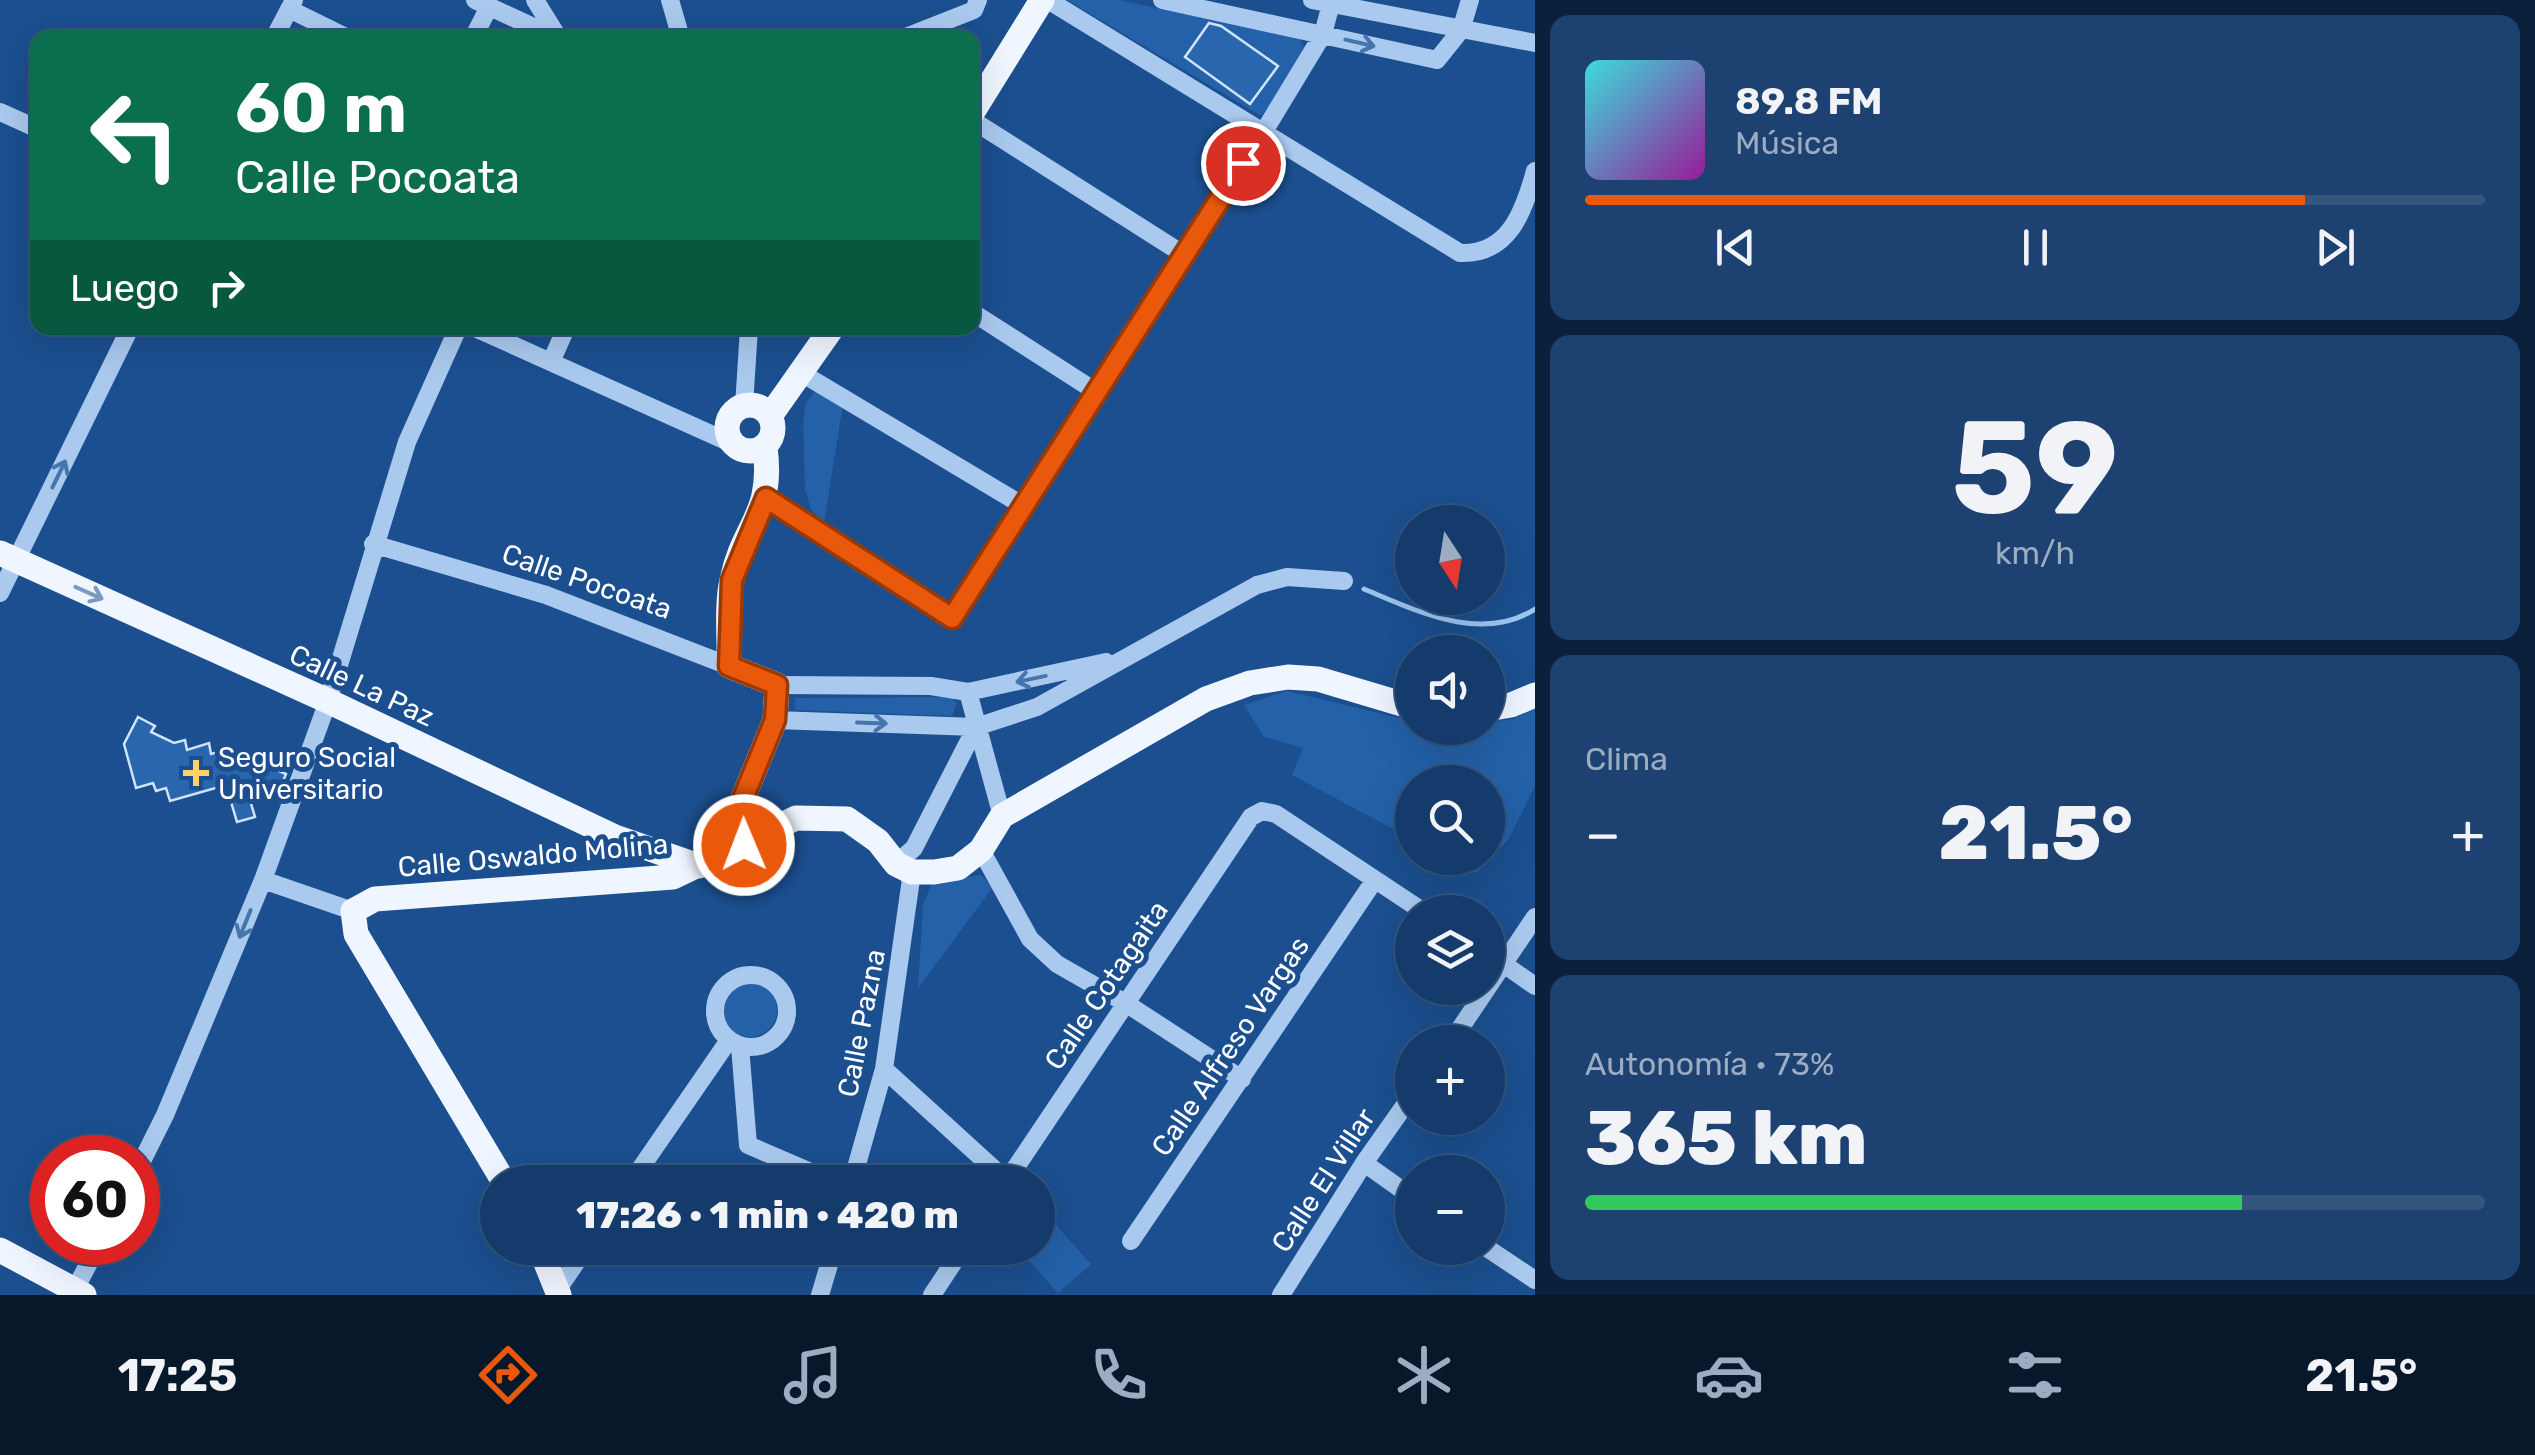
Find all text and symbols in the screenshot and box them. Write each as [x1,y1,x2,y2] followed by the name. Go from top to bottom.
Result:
[1343,34,1375,53] one-way arrow
[235,67,407,150] text: 60 m
[70,70,200,200] icon: left
[1735,78,1883,124] text: 89.8 FM
[1201,121,1286,206] pin
[1735,124,1839,162] text: Música
[1216,136,1271,191] icon: arrive
[235,151,520,204] text: Calle Pocoata
[1708,220,1763,275] icon: previous
[2008,220,2063,275] icon: pause
[2308,220,2363,275] icon: next
[199,260,254,315] icon: right
[70,265,179,311] text: Luego
[1951,391,2119,546] text: 59
[50,460,69,490] one-way arrow
[1395,505,1505,615] north arrow
[1395,505,1505,1265] map controls
[1995,534,2075,572] text: km/h
[498,537,676,626] street label: Calle Pocoata
[73,585,104,603] one-way arrow
[1395,635,1505,745] button: sound
[284,638,439,733] street label: Calle La Paz
[1016,670,1048,689] one-way arrow
[856,714,888,733] one-way arrow
[1585,740,1668,778] text: Clima
[218,741,396,806] place label: Seguro Social Universitario
[183,760,209,786] marker: Seguro Social Universitario
[1395,765,1505,875] button: search
[1939,789,2133,878] text: 21.5°
[692,793,796,897] position arrow
[1585,802,1621,867] text: −
[2451,802,2485,867] text: +
[396,827,670,884] street label: Calle Oswaldo Molina
[1038,895,1175,1076] street label: Calle Cotagaita
[1395,895,1505,1005] button: layers
[234,908,252,938] one-way arrow
[1145,930,1316,1162] street label: Calle Alfreso Vargas
[831,946,892,1100] street label: Calle Pazna
[1395,1025,1505,1135] button: +
[1585,1045,1834,1083] text: Autonomía · 73%
[1585,1094,1867,1183] text: 365 km
[1265,1102,1382,1258] street label: Calle El Villar
[30,1135,160,1265] speed limit sign: 60
[1395,1155,1505,1265] button: −
[576,1192,959,1238] text: 17:26 · 1 min · 420 m
[473,1340,543,1410] icon: directions
[778,1340,848,1410] icon: music
[1084,1340,1154,1410] icon: phone
[1389,1340,1459,1410] icon: climate
[1694,1340,1764,1410] icon: car
[2000,1340,2070,1410] icon: filters
[118,1349,237,1402] text: 17:25
[2305,1349,2417,1402] text: 21.5°

